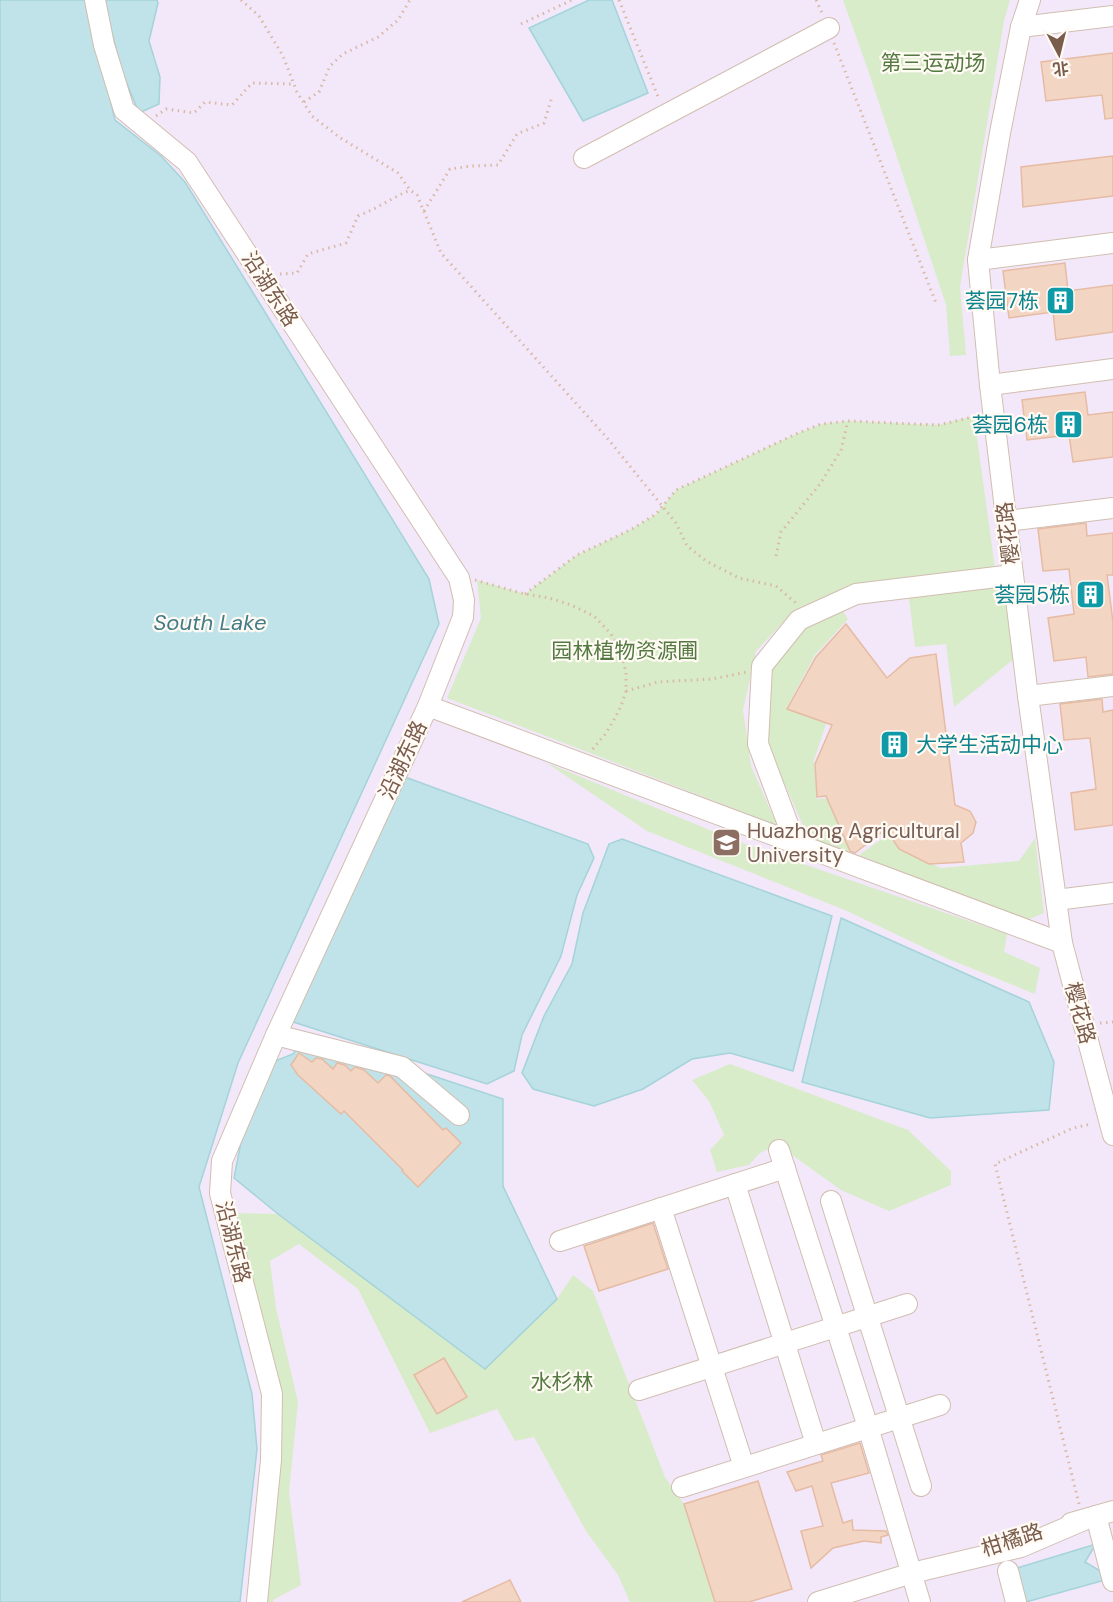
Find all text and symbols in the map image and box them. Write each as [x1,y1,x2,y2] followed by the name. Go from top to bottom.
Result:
[1029,24,1089,84] north arrow
[881,49,986,77] park label: 第三运动场
[1052,57,1070,80] text: 北
[235,246,305,332] street label: 沿湖东路
[1044,285,1076,317] building icon: 荟园7栋
[965,287,1039,315] place label: 荟园7栋
[1053,409,1085,441] building icon: 荟园6栋
[972,411,1048,439] place label: 荟园6栋
[990,500,1026,566] street label: 樱花路
[1075,579,1107,611] building icon: 荟园5栋
[994,581,1070,609] place label: 荟园5栋
[153,608,267,637] water label: South Lake
[552,637,699,665] park label: 园林植物资源圃
[373,716,433,804] street label: 沿湖东路
[879,729,911,761] building icon: 大学生活动中心
[916,731,1063,759] place label: 大学生活动中心
[747,817,960,869] place label: Huazhong Agricultural University
[710,827,742,859] school or university icon: Huazhong Agricultural University
[1058,979,1102,1047] street label: 樱花路
[209,1198,257,1286] street label: 沿湖东路
[531,1368,594,1396] park label: 水杉林
[978,1517,1046,1563] street label: 柑橘路

